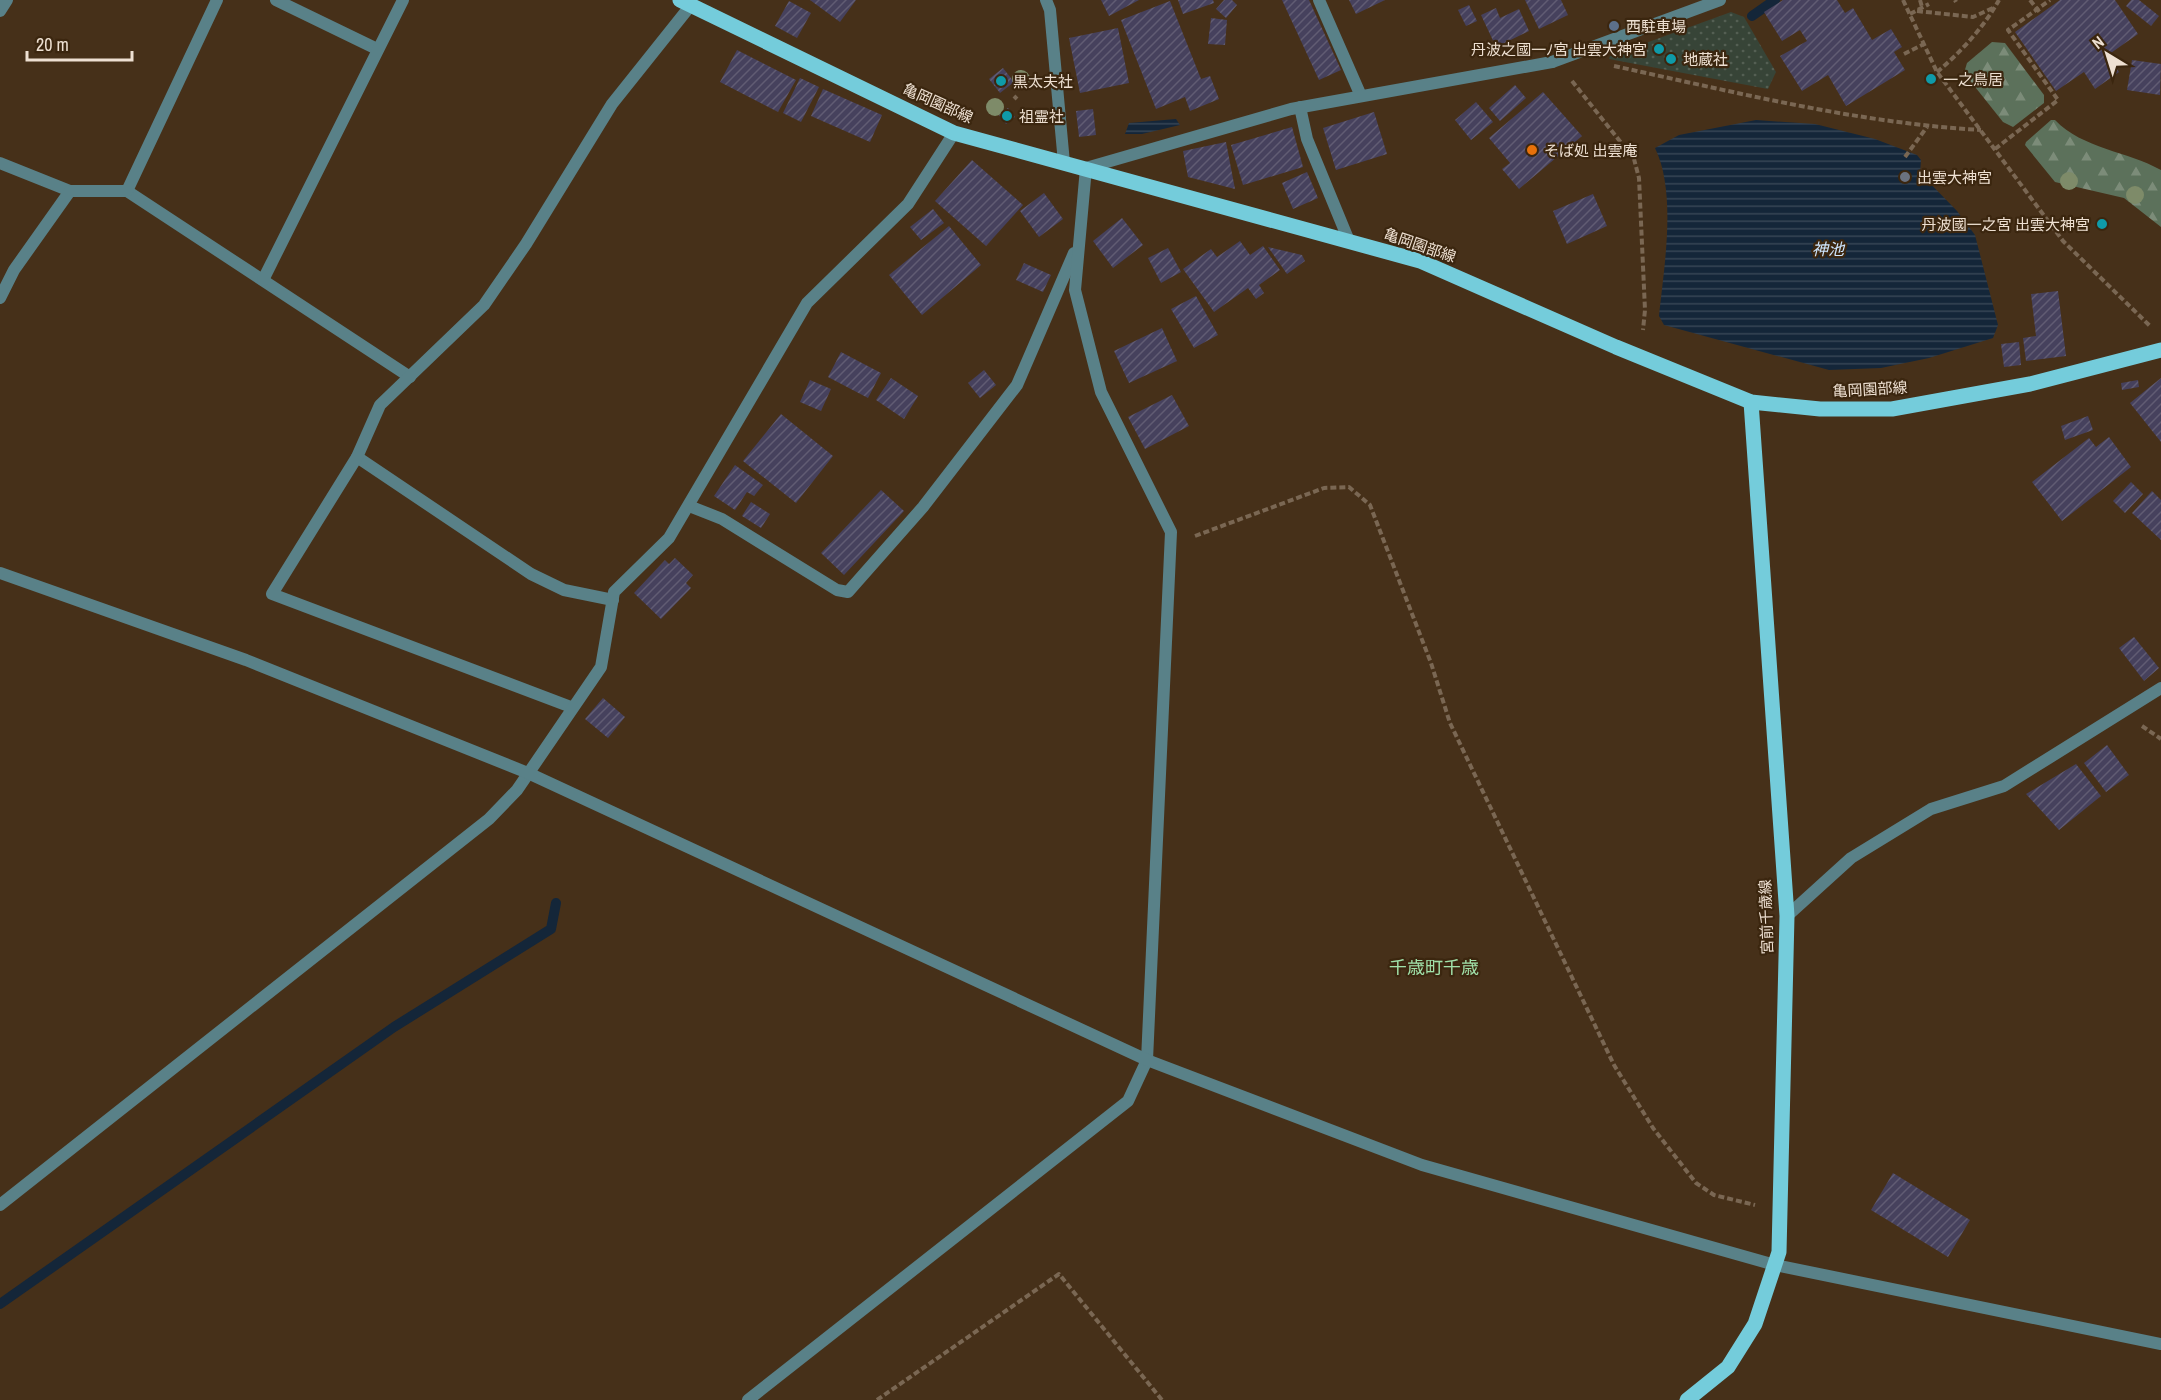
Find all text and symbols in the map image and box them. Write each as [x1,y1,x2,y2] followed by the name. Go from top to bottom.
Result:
[1626,16,1686,37] place label: 西駐車場
[1607,19,1621,33] marker: 西駐車場
[27,24,132,62] scale bar
[2077,24,2137,84] north arrow
[2087,31,2108,54] text: N
[36,32,69,57] text: 20 m
[1471,39,1647,60] place label: 丹波之國一ﾉ宮 出雲大神宮
[1652,42,1666,56] marker: 丹波之國一ﾉ宮 出雲大神宮
[1683,49,1728,70] place label: 地蔵社
[1664,52,1678,66] marker: 地蔵社
[1943,69,2003,90] place label: 一之鳥居
[1013,71,1073,92] place label: 黒太夫社
[1924,72,1938,86] marker: 一之鳥居
[994,74,1008,88] marker: 黒太夫社
[899,78,977,128] street label: 亀岡園部線
[1019,106,1064,127] place label: 祖霊社
[1000,109,1014,123] marker: 祖霊社
[1544,140,1637,161] place label: そば処 出雲庵
[1525,143,1539,157] marker: そば処 出雲庵
[1917,167,1992,188] place label: 出雲大神宮
[1898,170,1912,184] marker: 出雲大神宮
[1922,214,2090,235] place label: 丹波國一之宮 出雲大神宮
[2095,217,2109,231] marker: 丹波國一之宮 出雲大神宮
[1381,223,1459,267] street label: 亀岡園部線
[1812,238,1846,260] water label: 神池
[1832,377,1908,401] street label: 亀岡園部線
[1754,879,1778,955] street label: 宮前千歳線
[1389,955,1479,980] district label: 千歳町千歳

